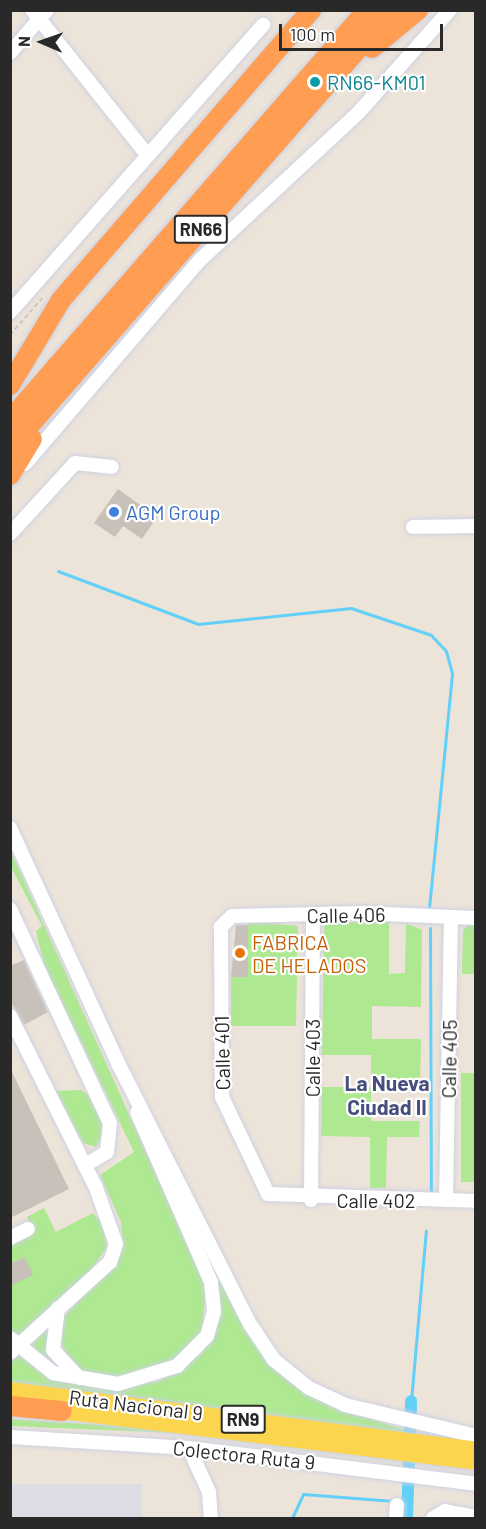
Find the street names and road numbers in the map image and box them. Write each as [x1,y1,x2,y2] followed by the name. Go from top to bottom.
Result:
[172,214,230,244] road number: RN66
[306,902,386,928] street label: Calle 406
[209,1015,235,1091] street label: Calle 401
[300,1019,324,1097] street label: Calle 403
[436,1019,462,1099] street label: Calle 405
[336,1188,416,1212] street label: Calle 402
[68,1385,204,1425] street label: Ruta Nacional 9
[220,1404,266,1434] road number: RN9
[172,1436,316,1474] street label: Colectora Ruta 9

